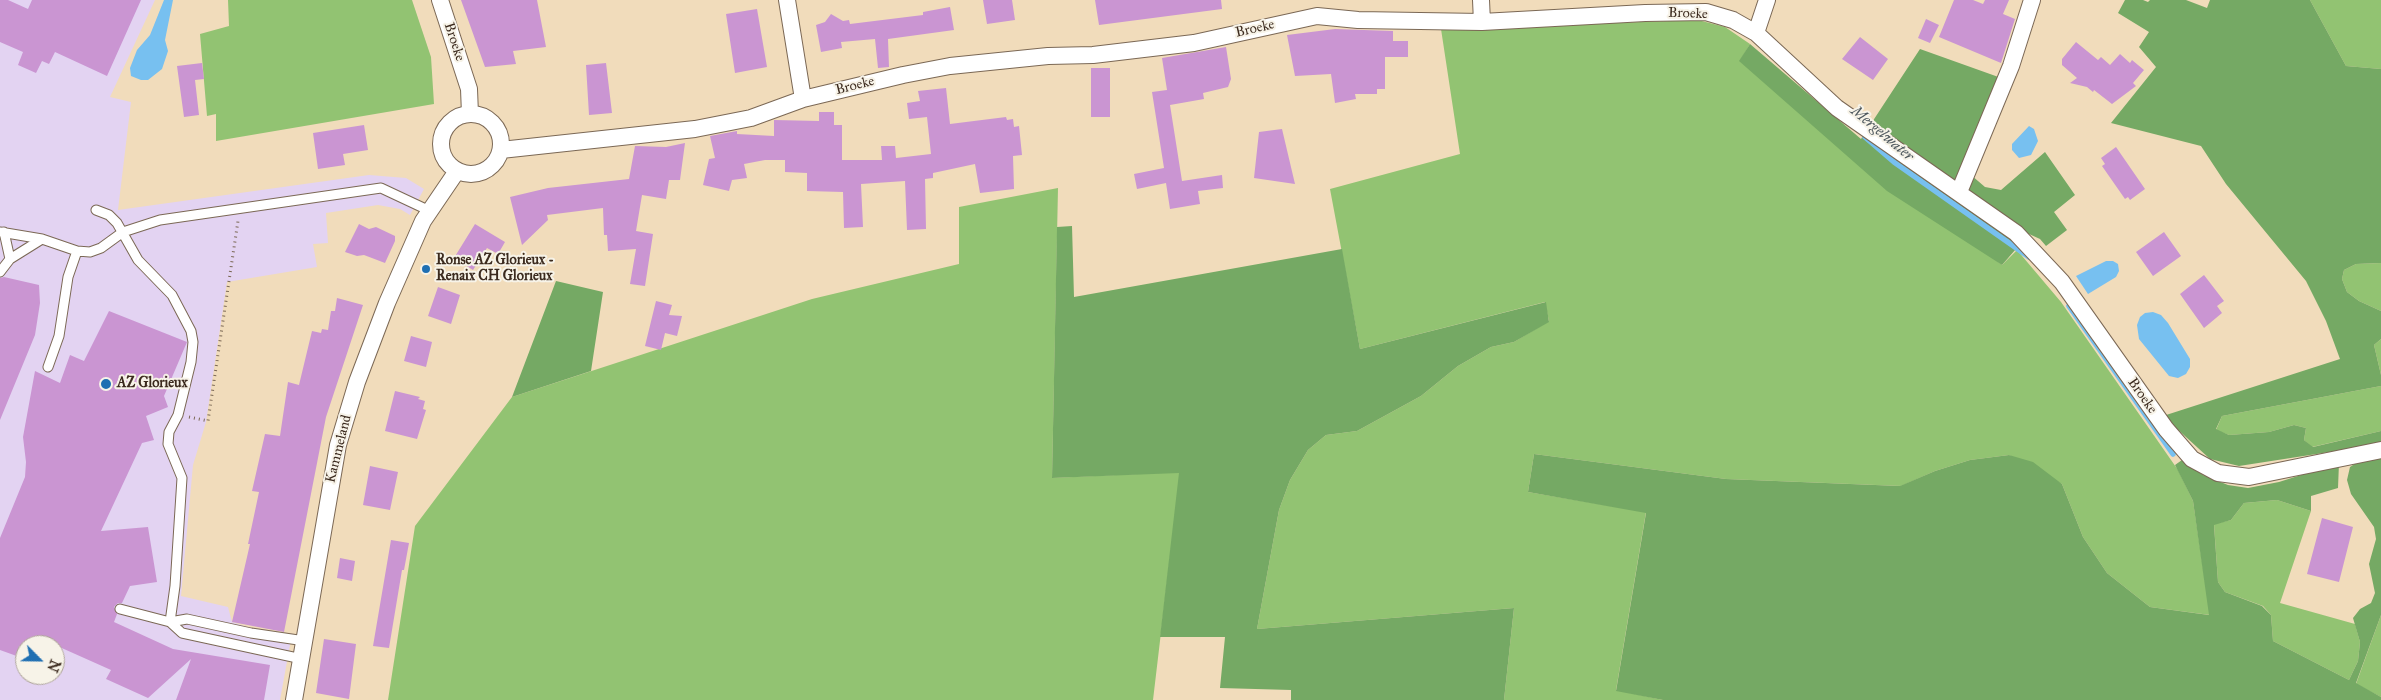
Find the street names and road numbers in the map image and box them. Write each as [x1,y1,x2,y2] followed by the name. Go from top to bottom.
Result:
[1668,5,1708,23] street label: Broeke
[1234,16,1276,42] street label: Broeke
[440,21,468,63] street label: Broeke
[834,73,876,99] street label: Broeke
[2124,375,2160,417] street label: Broeke
[322,413,356,485] street label: Kammeland

